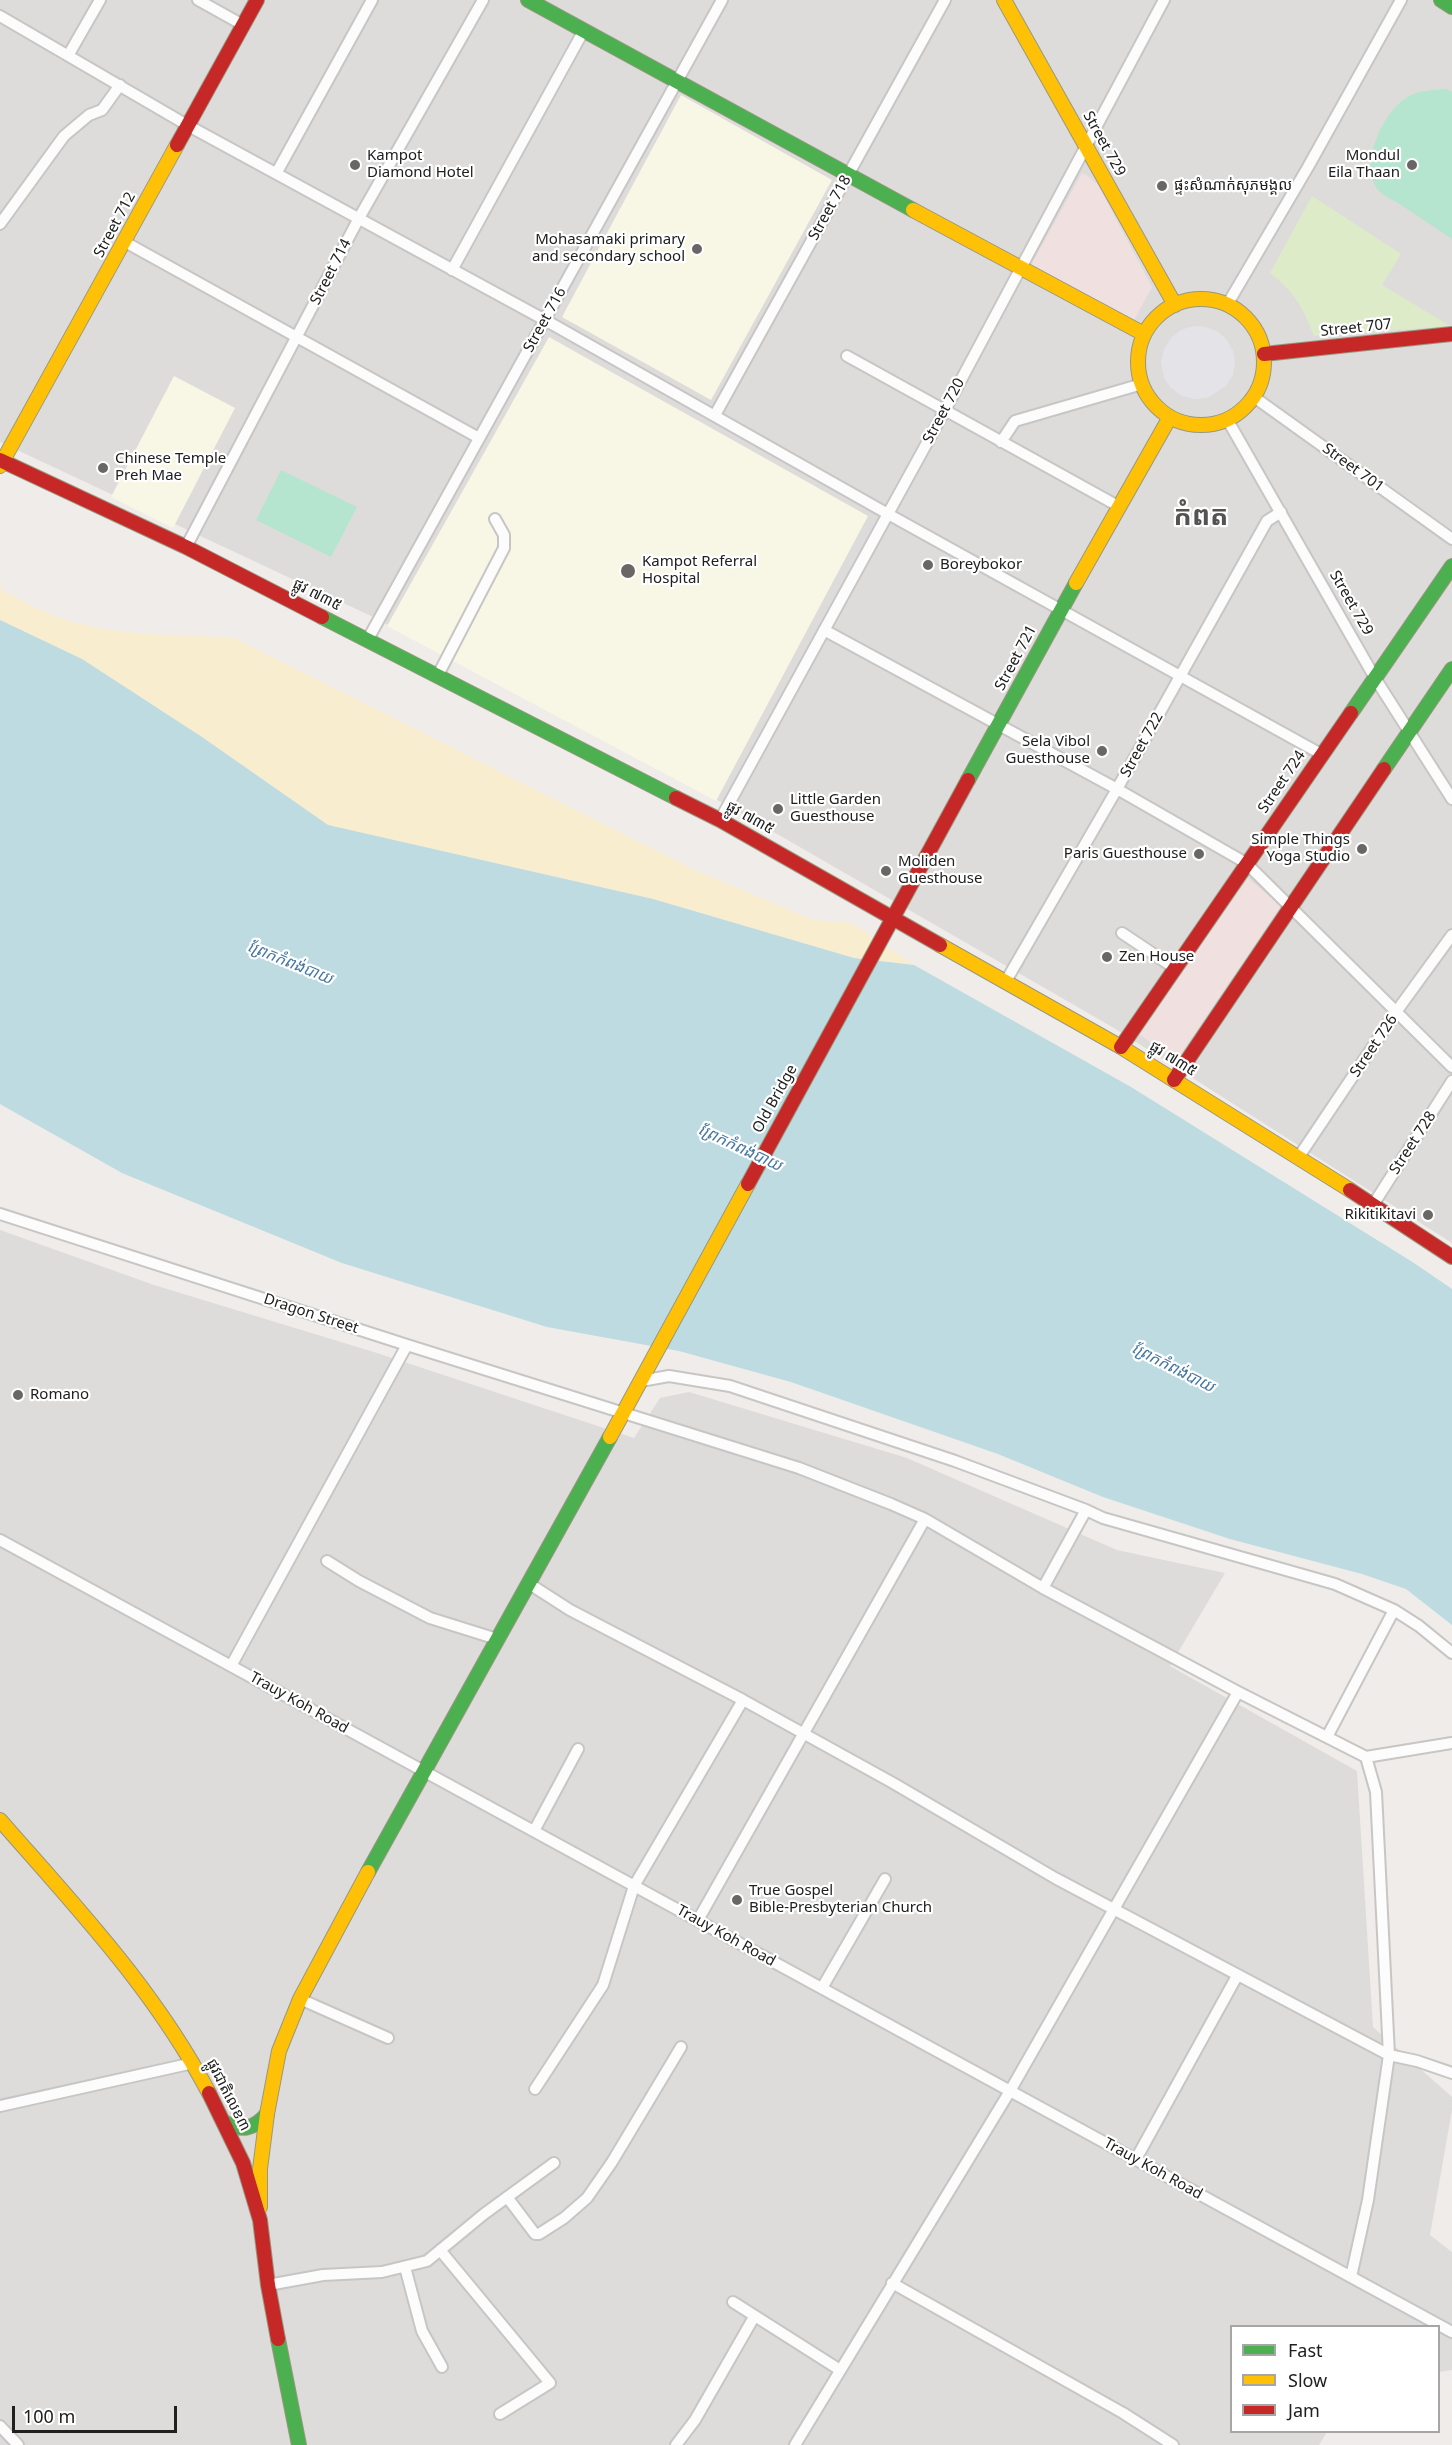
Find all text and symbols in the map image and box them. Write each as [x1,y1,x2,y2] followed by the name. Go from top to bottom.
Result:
[1079,108,1129,180] street label: Street 729
[367,147,474,182] place label: Kampot Diamond Hotel
[1328,147,1400,182] place label: Mondul Eila Thaan
[348,158,362,172] marker: Kampot Diamond Hotel
[1405,158,1419,172] marker: Mondul Eila Thaan
[805,172,855,244] street label: Street 718
[1174,177,1292,195] place label: ផ្ទះសំណាក់សុភមង្គល
[1155,179,1169,193] marker: ផ្ទះសំណាក់សុភមង្គល
[90,189,140,261] street label: Street 712
[532,231,685,266] place label: Mohasamaki primary and secondary school
[307,236,355,308] street label: Street 714
[690,242,704,256] marker: Mohasamaki primary and secondary school
[520,284,570,356] street label: Street 716
[1319,315,1393,341] street label: Street 707
[919,375,969,447] street label: Street 720
[1319,440,1387,496] street label: Street 701
[115,450,226,485] place label: Chinese Temple Preh Mae
[96,461,110,475] marker: Chinese Temple Preh Mae
[1174,501,1228,533] district label: កំពត
[642,553,757,588] place label: Kampot Referral Hospital
[940,556,1022,574] place label: Boreybokor
[921,558,935,572] marker: Boreybokor
[619,562,637,580] marker: Kampot Referral Hospital
[1325,568,1377,638] street label: Street 729
[290,575,344,615] street label: ផ្លូវ ៧៣៥
[991,622,1041,694] street label: Street 721
[1117,709,1167,781] street label: Street 722
[1005,733,1090,768] place label: Sela Vibol Guesthouse
[1095,744,1109,758] marker: Sela Vibol Guesthouse
[1255,747,1309,817] street label: Street 724
[790,791,881,826] place label: Little Garden Guesthouse
[723,797,777,839] street label: ផ្លូវ ៧៣៥
[771,802,785,816] marker: Little Garden Guesthouse
[1251,831,1350,866] place label: Simple Things Yoga Studio
[1355,842,1369,856] marker: Simple Things Yoga Studio
[1064,845,1187,863] place label: Paris Guesthouse
[1192,847,1206,861] marker: Paris Guesthouse
[898,853,983,888] place label: Moliden Guesthouse
[879,864,893,878] marker: Moliden Guesthouse
[245,937,335,989] water label: ព្រែកកំពង់បាយ
[1119,948,1194,966] place label: Zen House
[1100,950,1114,964] marker: Zen House
[1347,1011,1401,1081] street label: Street 726
[1146,1037,1200,1081] street label: ផ្លូវ ៧៣៥
[749,1062,801,1136] street label: Old Bridge
[1386,1108,1440,1178] street label: Street 728
[695,1120,785,1176] water label: ព្រែកកំពង់បាយ
[1344,1206,1416,1224] place label: Rikitikitavi
[1421,1208,1435,1222] marker: Rikitikitavi
[261,1290,361,1338] street label: Dragon Street
[1129,1339,1217,1397] water label: ព្រែកកំពង់បាយ
[30,1386,89,1404] place label: Romano
[11,1388,25,1402] marker: Romano
[246,1668,352,1738] street label: Trauy Koh Road
[749,1882,932,1917] place label: True Gospel Bible-Presbyterian Church
[730,1893,744,1907] marker: True Gospel Bible-Presbyterian Church
[673,1901,779,1971] street label: Trauy Koh Road
[202,2056,254,2134] street label: ផ្លូវជាតិលេខ៣
[1100,2134,1206,2204] street label: Trauy Koh Road
[1230,2325,1440,2433] legend
[1288,2338,1323,2362] text: Fast
[1288,2368,1327,2392] text: Slow
[15,2394,180,2432] scale bar
[1288,2398,1320,2422] text: Jam
[23,2404,75,2428] text: 100 m

